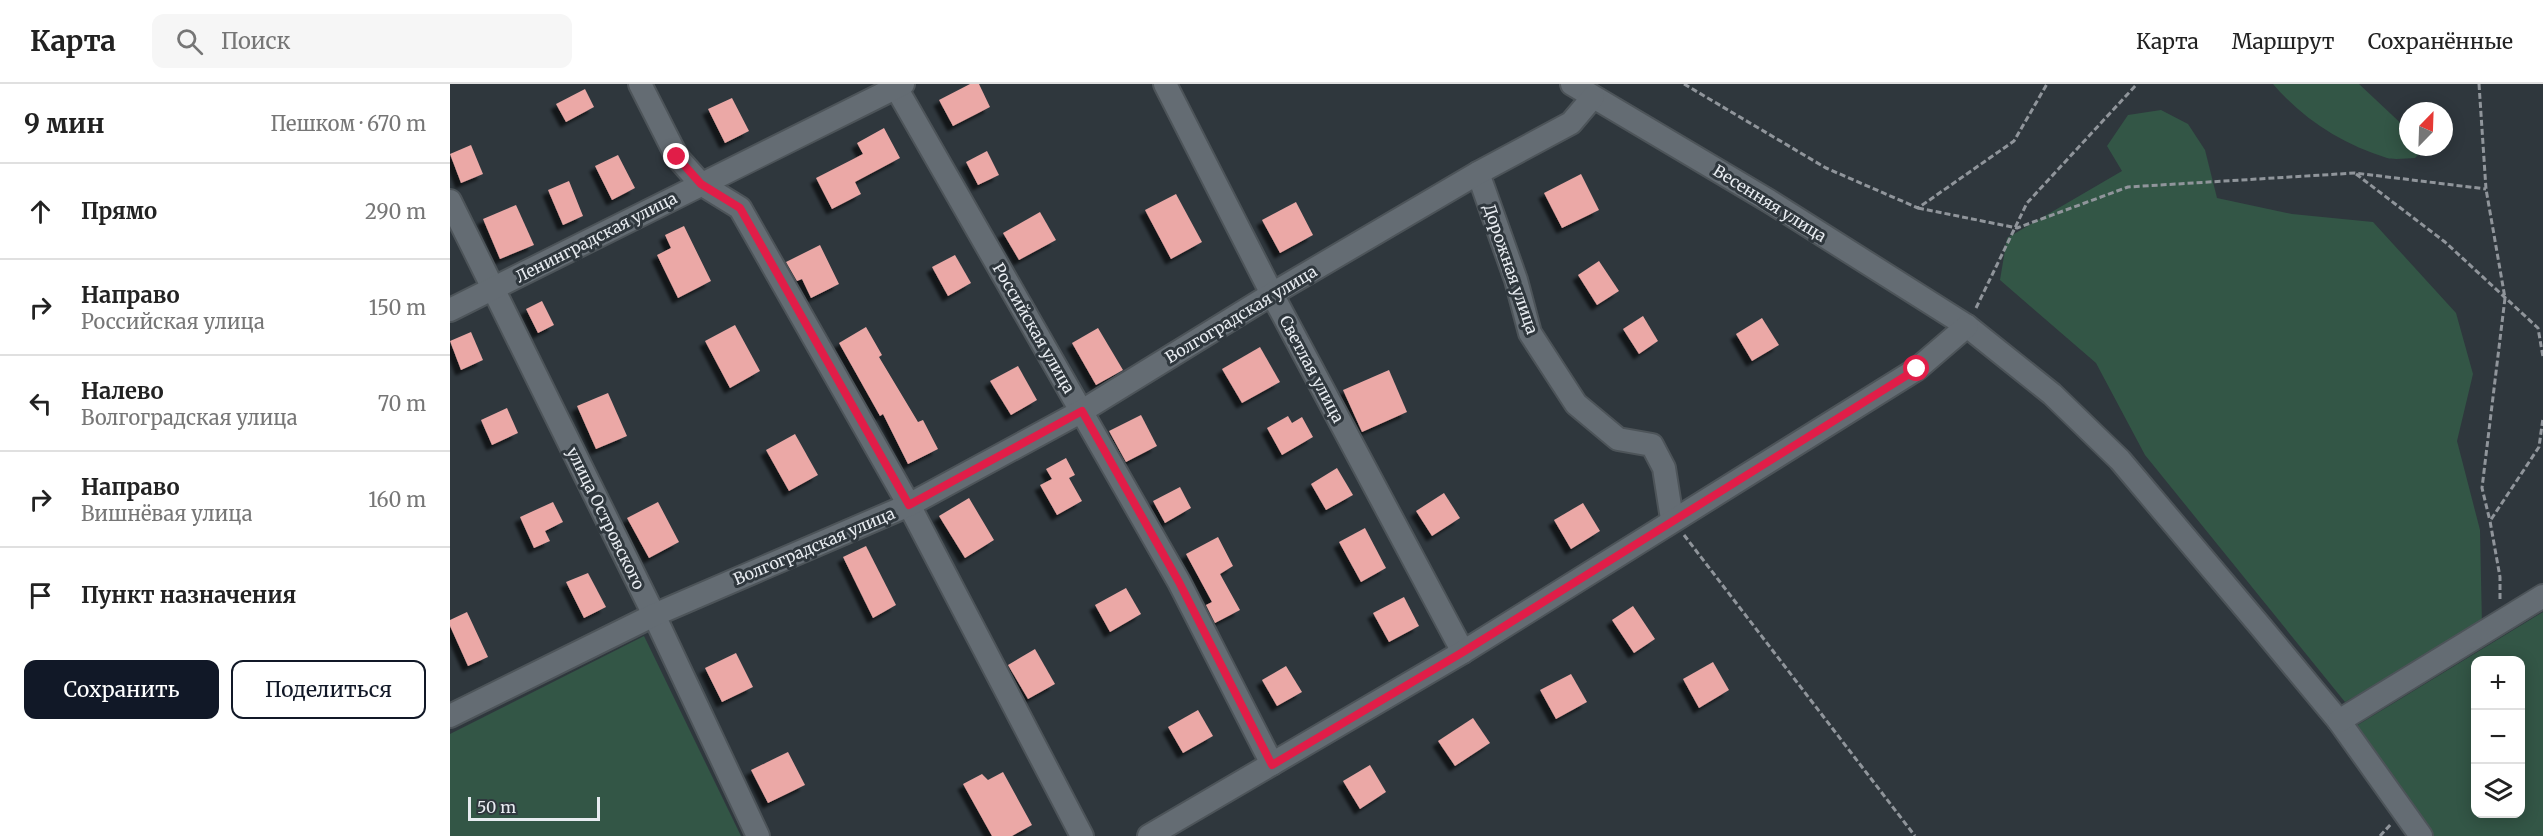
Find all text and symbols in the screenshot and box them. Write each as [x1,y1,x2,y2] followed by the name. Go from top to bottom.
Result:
[152,14,572,68] search box
[30,23,116,59] text: Карта
[173,25,206,58] icon: search
[221,27,291,55] text: Поиск
[2136,28,2199,55] text: Карта
[2232,28,2335,55] text: Маршрут
[2368,28,2513,55] text: Сохранённые
[2399,102,2453,156] north arrow
[24,107,105,140] text: 9 мин
[271,111,426,136] text: Пешком · 670 m
[663,143,689,169] route end
[1710,160,1831,246] street label: Весенняя улица
[512,187,680,286] street label: Ленинградская улица
[24,195,57,228] icon: ahead
[81,197,157,225] text: Прямо
[365,199,426,224] text: 290 m
[1479,201,1543,337] street label: Дорожная улица
[989,259,1080,397] street label: Российская улица
[1162,261,1321,367] street label: Волгоградская улица
[81,281,180,309] text: Направо
[24,291,57,324] icon: right
[369,295,426,320] text: 150 m
[81,309,265,334] text: Российская улица
[1275,312,1349,426] street label: Светлая улица
[1903,355,1929,381] route start
[81,377,164,405] text: Налево
[24,387,57,420] icon: left
[378,391,426,416] text: 70 m
[81,405,298,430] text: Волгоградская улица
[563,443,649,593] street label: улица Островского
[81,473,180,501] text: Направо
[24,483,57,516] icon: right
[368,487,426,512] text: 160 m
[81,501,252,526] text: Вишнёвая улица
[730,503,898,589] street label: Волгоградская улица
[24,579,57,612] icon: arrive
[81,581,296,609] text: Пункт назначения
[2471,656,2525,818] map controls
[2471,656,2525,710] button: +
[24,660,219,719] button: Сохранить
[231,660,426,719] button: Поделиться
[2471,710,2525,764] button: −
[2471,764,2525,818] button: layers
[468,794,600,822] scale bar
[477,797,516,817] text: 50 m

